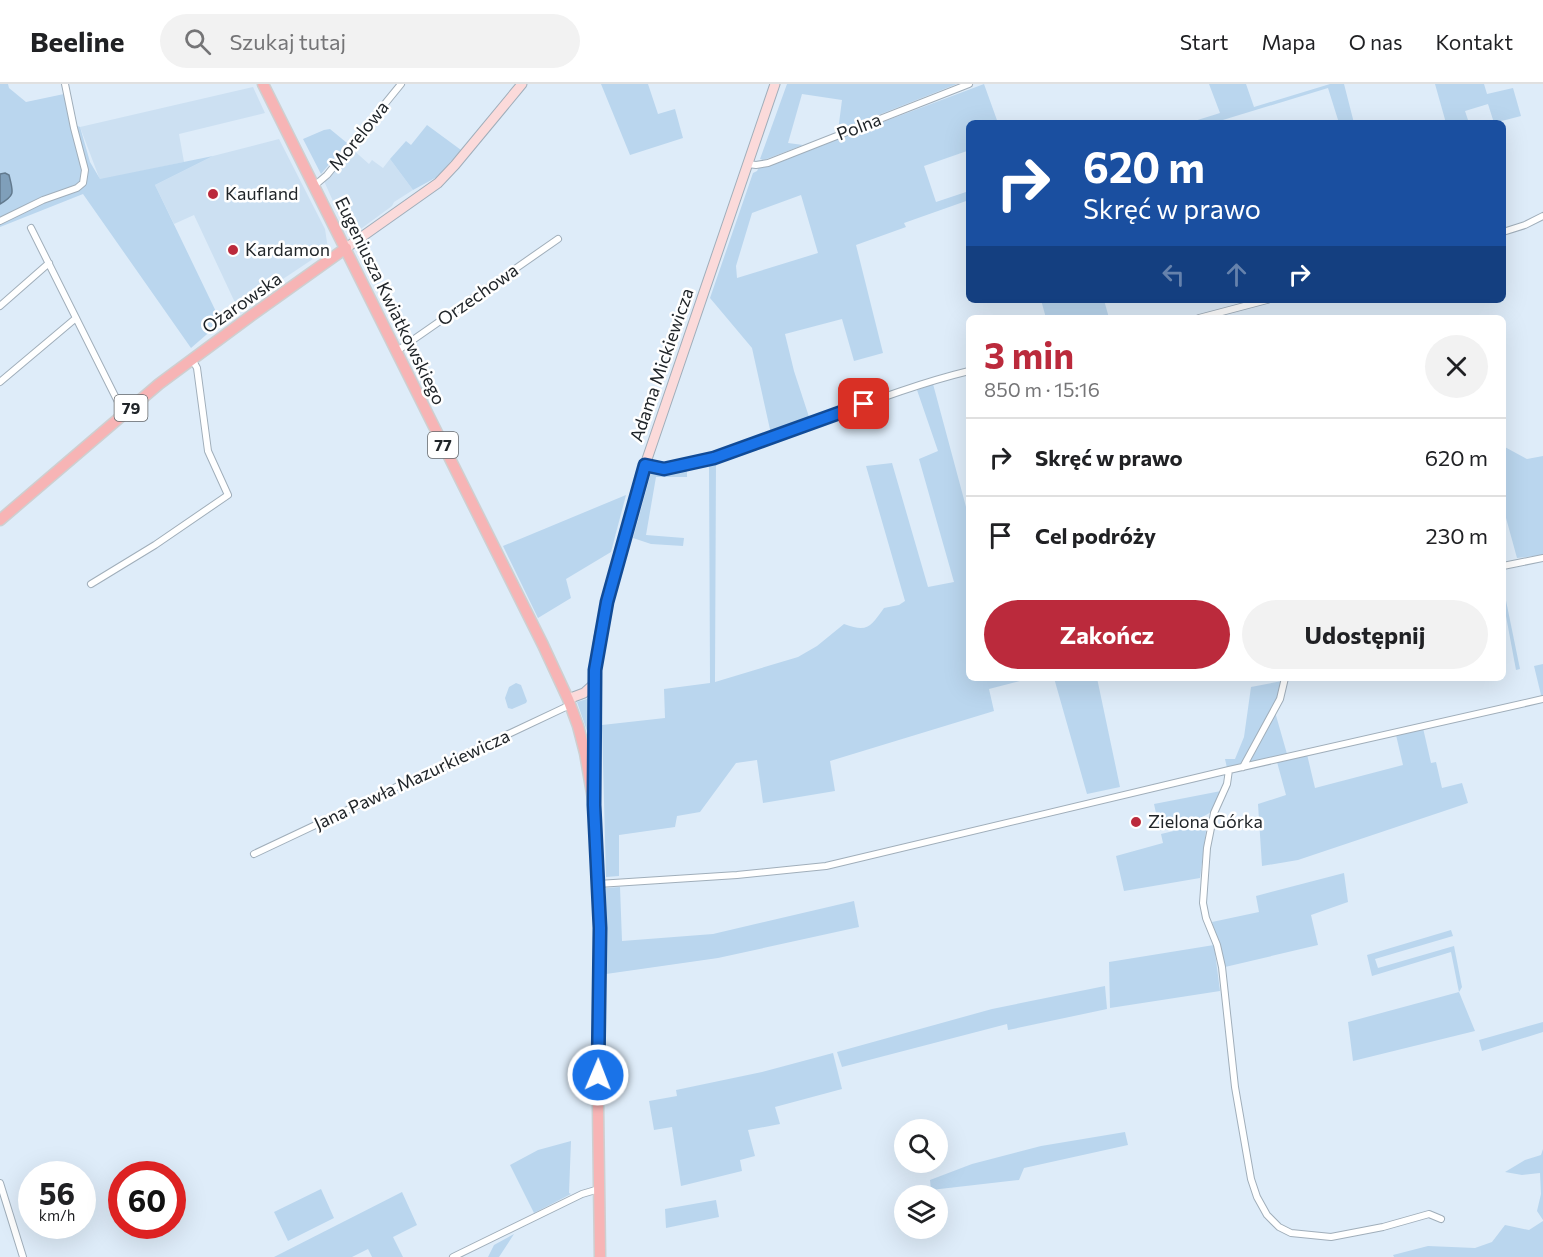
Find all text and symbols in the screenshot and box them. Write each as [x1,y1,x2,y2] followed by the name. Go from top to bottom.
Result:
[160,14,580,68] search box
[30,24,124,58] text: Beeline
[181,25,214,58] icon: search
[229,28,346,55] text: Szukaj tutaj
[1180,29,1228,54] text: Start
[1261,29,1316,54] text: Mapa
[1349,29,1402,54] text: O nas
[1435,29,1513,54] text: Kontakt
[324,96,393,175] street label: Morelowa
[833,108,884,145] street label: Polna
[1083,140,1205,192] text: 620 m
[984,144,1062,222] icon: right
[225,182,298,204] place label: Kaufland
[206,187,220,201] marker: Kaufland
[1083,192,1261,225] text: Skręć w prawo
[331,193,451,408] street label: Eugeniusza Kwiatkowskiego
[245,238,330,260] place label: Kardamon
[226,243,240,257] marker: Kardamon
[433,258,522,330] street label: Orzechowa
[1157,258,1190,291] icon: left
[1220,258,1253,291] icon: ahead
[1283,258,1316,291] icon: right
[197,267,285,338] street label: Ożarowska
[624,285,698,444] street label: Adama Mickiewicza
[984,332,1074,376] text: 3 min
[1425,335,1488,398] button: close
[984,377,1100,401] text: 850 m · 15:16
[838,378,889,429] pin
[847,387,880,420] icon: arrive
[114,395,148,421] road number: 79
[428,432,458,458] road number: 77
[984,441,1017,474] icon: right
[1035,444,1183,471] text: Skręć w prawo
[1425,444,1488,471] text: 620 m
[984,519,1017,552] icon: arrive
[1035,522,1156,549] text: Cel podróży
[1425,522,1488,549] text: 230 m
[984,600,1230,669] button: Zakończ
[1242,600,1488,669] button: Udostępnij
[310,724,513,834] street label: Jana Pawła Mazurkiewicza
[1148,810,1263,832] place label: Zielona Górka
[1129,815,1143,829] marker: Zielona Górka
[566,1043,630,1107] position arrow
[894,1119,948,1239] map controls
[894,1119,948,1173] button: search
[108,1161,186,1239] speed limit sign: 60
[39,1174,75,1211] text: 56
[894,1185,948,1239] button: layers
[39,1206,75,1224] text: km/h

